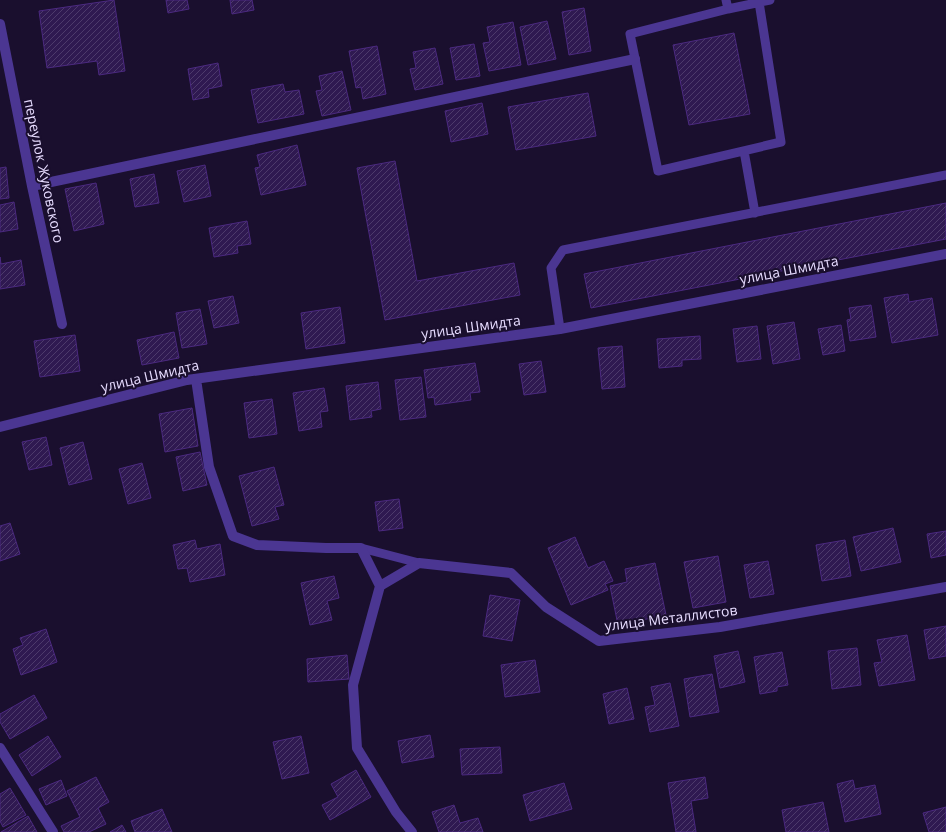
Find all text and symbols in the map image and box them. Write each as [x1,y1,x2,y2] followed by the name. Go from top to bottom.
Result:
[20,97,69,245] street label: переулок Жуковского
[738,251,840,288] street label: улица Шмидта
[420,310,522,343] street label: улица Шмидта
[99,355,201,396] street label: улица Шмидта
[603,600,738,635] street label: улица Металлистов

